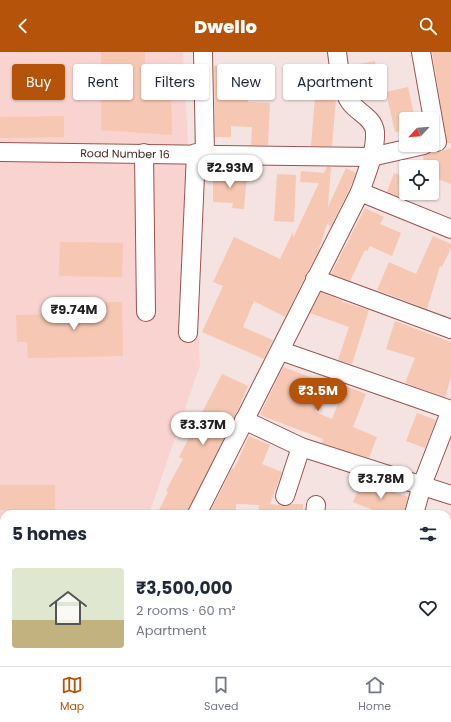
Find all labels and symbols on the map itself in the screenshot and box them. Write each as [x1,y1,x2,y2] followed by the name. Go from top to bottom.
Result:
[399,112,439,152] north arrow
[80,145,170,162] street label: Road Number 16
[197,155,263,189] pin: ₹2.93M
[41,297,107,331] pin: ₹9.74M
[290,378,346,412] pin: ₹3.5M
[170,412,236,446] pin: ₹3.37M
[348,466,414,500] pin: ₹3.78M

